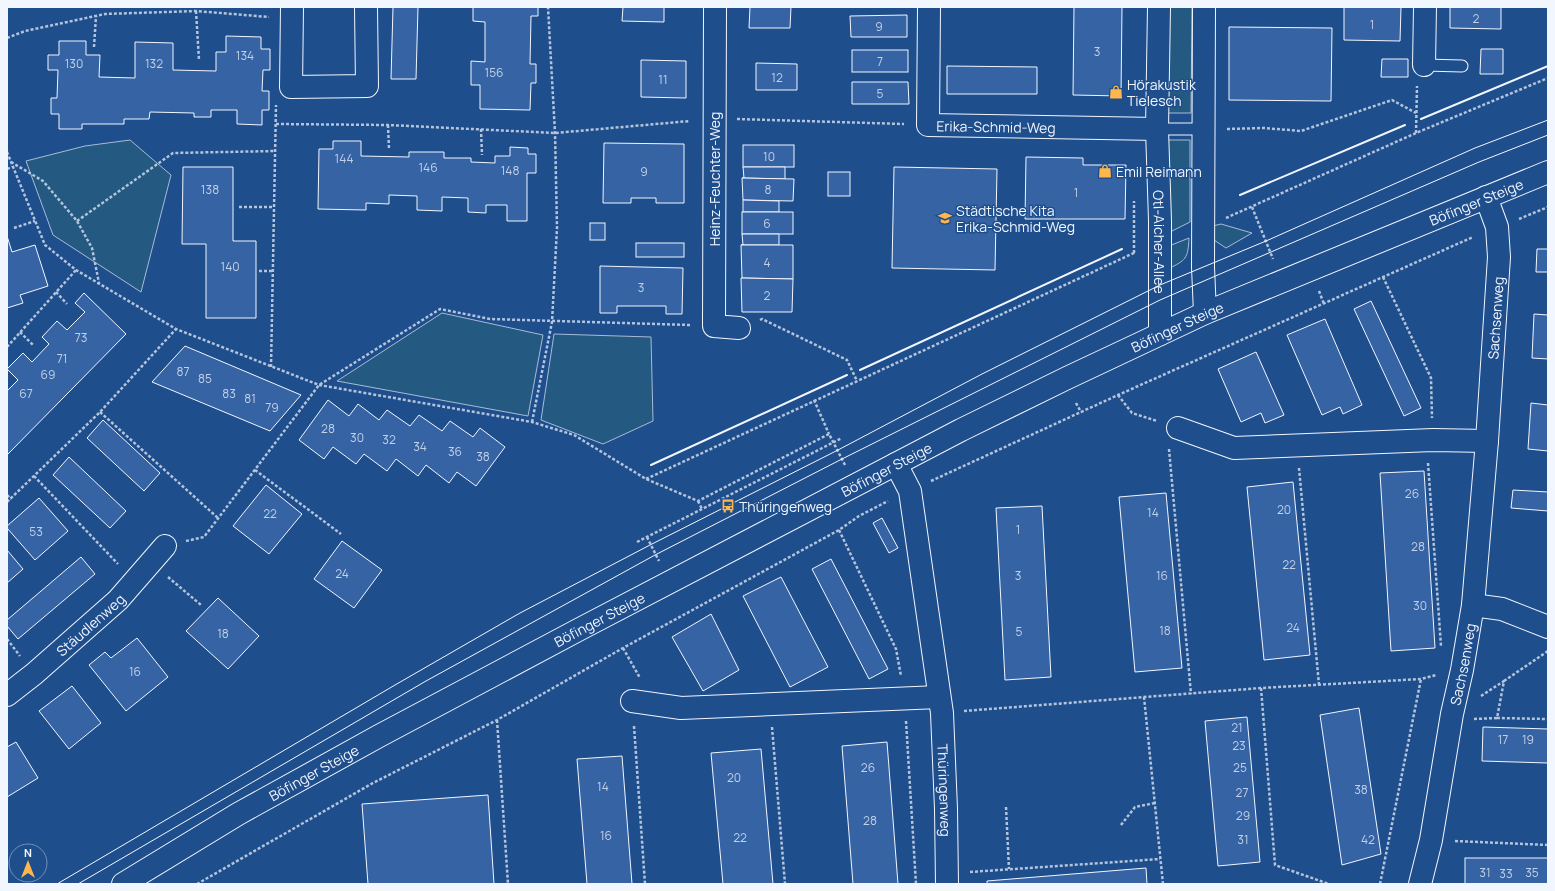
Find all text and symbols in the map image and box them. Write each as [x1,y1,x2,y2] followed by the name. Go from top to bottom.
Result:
[1473,10,1480,27] house number: 2
[1370,16,1374,33] house number: 1
[875,18,883,35] house number: 9
[1094,43,1100,60] house number: 3
[236,47,254,64] house number: 134
[877,53,883,70] house number: 7
[65,55,83,72] house number: 130
[145,55,163,72] house number: 132
[484,64,504,81] house number: 156
[771,69,783,86] house number: 12
[658,71,668,88] house number: 11
[1127,75,1197,110] place label: Hörakustik Tielesch
[1108,84,1124,100] shop icon: Hörakustik Tielesch
[877,85,884,102] house number: 5
[705,112,724,246] street label: Heinz-Feuchter-Weg
[936,116,1056,137] street label: Erika-Schmid-Weg
[763,148,775,165] house number: 10
[335,150,353,167] house number: 144
[418,159,438,176] house number: 146
[501,162,519,179] house number: 148
[1116,162,1202,181] place label: Emil Reimann
[640,163,648,180] house number: 9
[1097,163,1113,179] shop icon: Emil Reimann
[1426,174,1526,229] street label: Böfinger Steige
[201,181,219,198] house number: 138
[765,181,772,198] house number: 8
[1074,184,1078,201] house number: 1
[1150,190,1170,294] street label: Otl-Aicher-Allee
[956,201,1075,236] place label: Städtische Kita Erika-Schmid-Weg
[937,210,953,226] school or university icon: Städtische Kita Erika-Schmid-Weg
[763,215,771,232] house number: 6
[763,254,771,271] house number: 4
[220,258,240,275] house number: 140
[1483,276,1507,360] street label: Sachsenweg
[638,279,644,296] house number: 3
[764,287,771,304] house number: 2
[1128,297,1226,356] street label: Böfinger Steige
[75,329,87,346] house number: 73
[57,350,67,367] house number: 71
[177,363,190,380] house number: 87
[41,366,55,383] house number: 69
[198,370,212,387] house number: 85
[19,385,33,402] house number: 67
[222,385,236,402] house number: 83
[244,390,256,407] house number: 81
[265,399,279,416] house number: 79
[321,420,335,437] house number: 28
[350,429,364,446] house number: 30
[382,431,396,448] house number: 32
[838,437,935,501] street label: Böfinger Steige
[413,438,427,455] house number: 34
[448,443,462,460] house number: 36
[476,448,490,465] house number: 38
[1405,485,1419,502] house number: 26
[739,497,832,516] place label: Thüringenweg
[720,498,736,514] bus stop icon: Thüringenweg
[1277,501,1291,518] house number: 20
[1147,504,1159,521] house number: 14
[263,505,277,522] house number: 22
[1016,521,1020,538] house number: 1
[29,523,43,540] house number: 53
[1411,538,1425,555] house number: 28
[1282,556,1296,573] house number: 22
[335,565,349,582] house number: 24
[1015,567,1021,584] house number: 3
[1156,567,1168,584] house number: 16
[550,587,648,651] street label: Böfinger Steige
[52,590,129,660] street label: Stäudlenweg
[1413,597,1427,614] house number: 30
[1286,619,1300,636] house number: 24
[1159,622,1171,639] house number: 18
[1445,622,1479,707] street label: Sachsenweg
[1016,623,1023,640] house number: 5
[217,625,229,642] house number: 18
[129,663,141,680] house number: 16
[1231,719,1243,736] house number: 21
[1498,731,1508,748] house number: 17
[1522,731,1534,748] house number: 19
[1232,737,1246,754] house number: 23
[265,740,362,805] street label: Böfinger Steige
[934,743,956,837] street label: Thüringenweg
[861,759,875,776] house number: 26
[1233,759,1247,776] house number: 25
[727,769,741,786] house number: 20
[597,778,609,795] house number: 14
[1354,781,1368,798] house number: 38
[1236,784,1248,801] house number: 27
[1236,807,1250,824] house number: 29
[863,812,877,829] house number: 28
[600,827,612,844] house number: 16
[733,829,747,846] house number: 22
[1237,831,1249,848] house number: 31
[1361,831,1375,848] house number: 42
[8,843,48,883] north arrow
[24,845,32,860] text: N
[1479,864,1491,881] house number: 31
[1525,864,1539,881] house number: 35
[1499,865,1513,882] house number: 33

